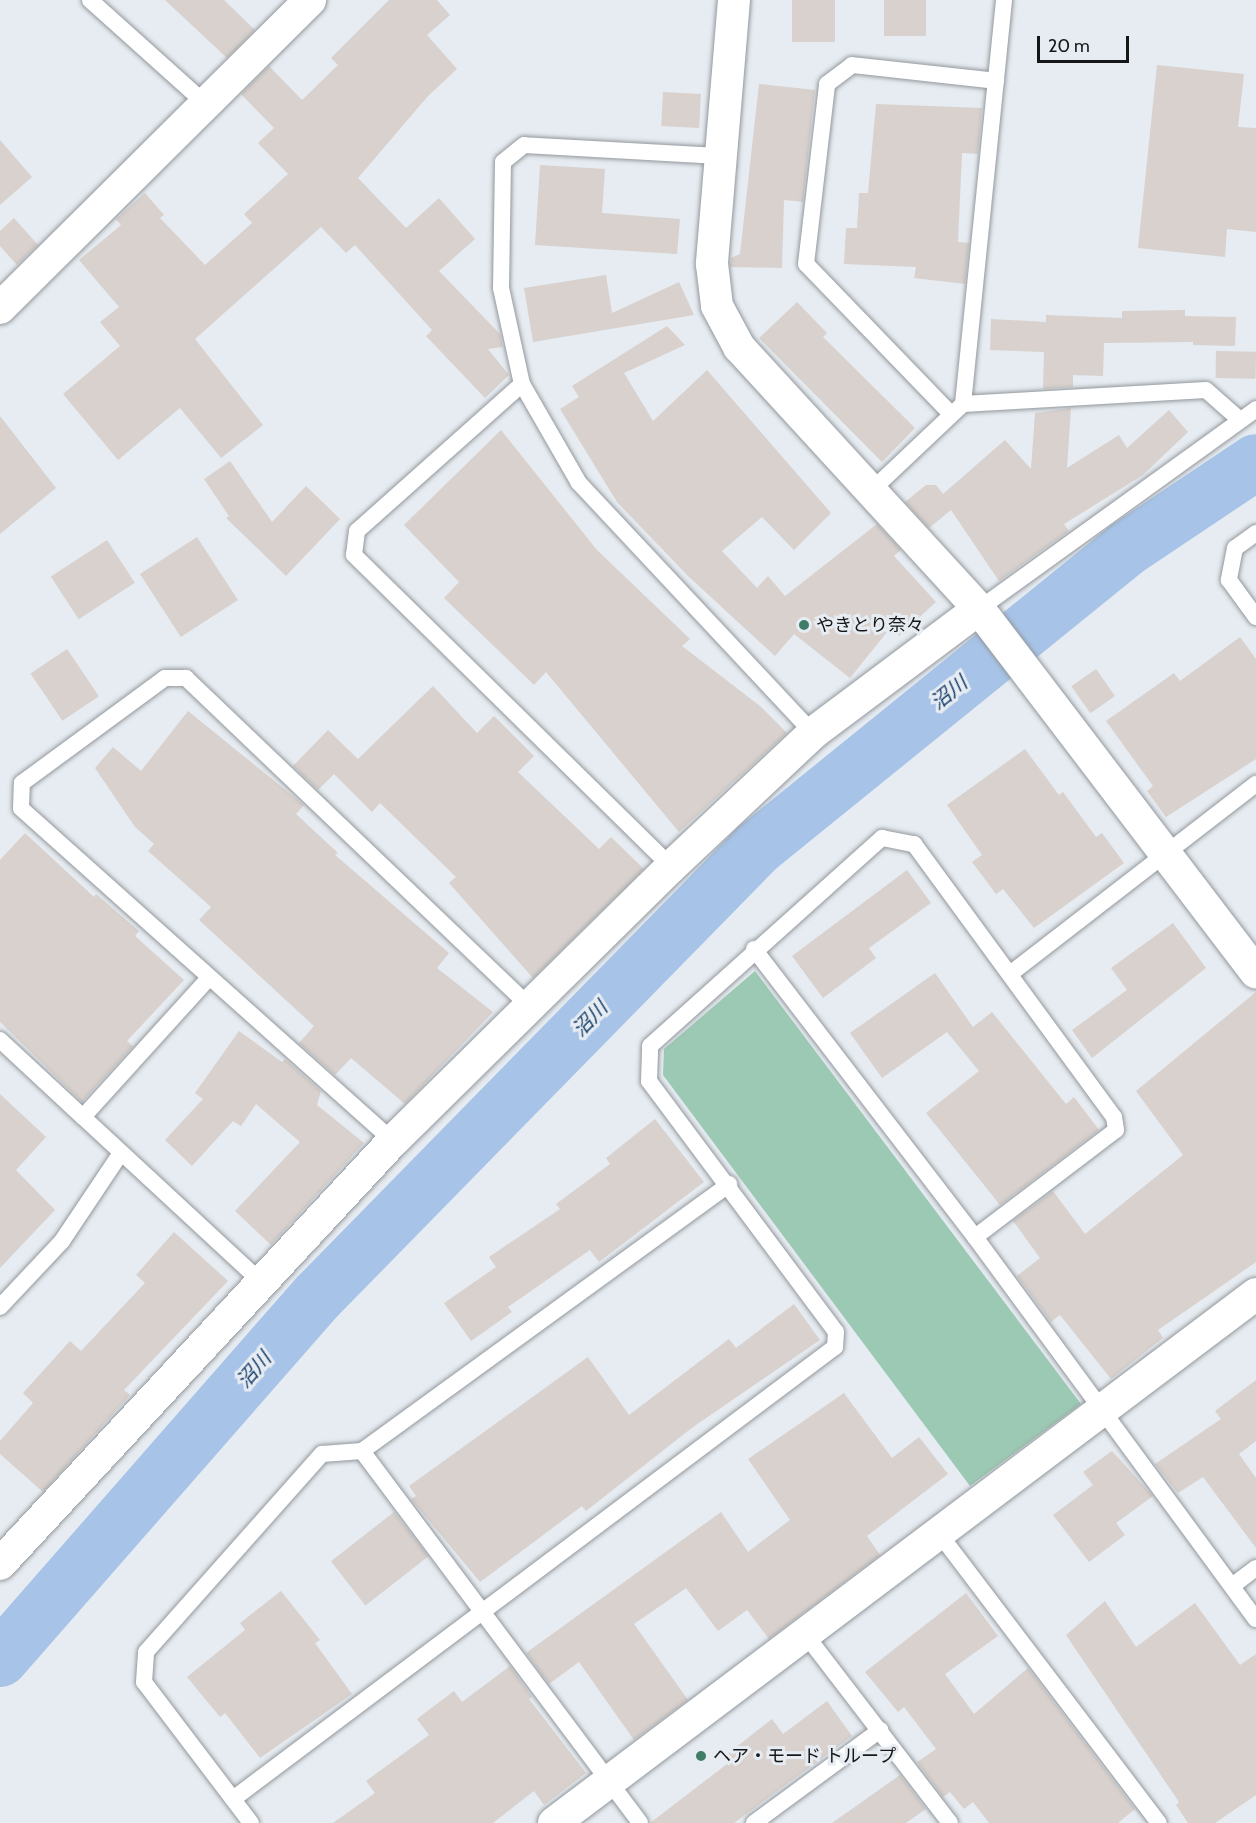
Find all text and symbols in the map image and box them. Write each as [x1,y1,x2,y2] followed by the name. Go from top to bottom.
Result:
[1040,24,1132,62] scale bar
[1048,35,1090,57] text: 20 m
[816,614,924,636] place label: やきとり奈々
[797,618,811,632] marker: やきとり奈々
[926,671,972,715] water label: 沼川
[567,996,613,1042] water label: 沼川
[232,1347,276,1393] water label: 沼川
[713,1745,897,1767] place label: ヘア・モード トループ
[694,1749,708,1763] marker: ヘア・モード トループ

